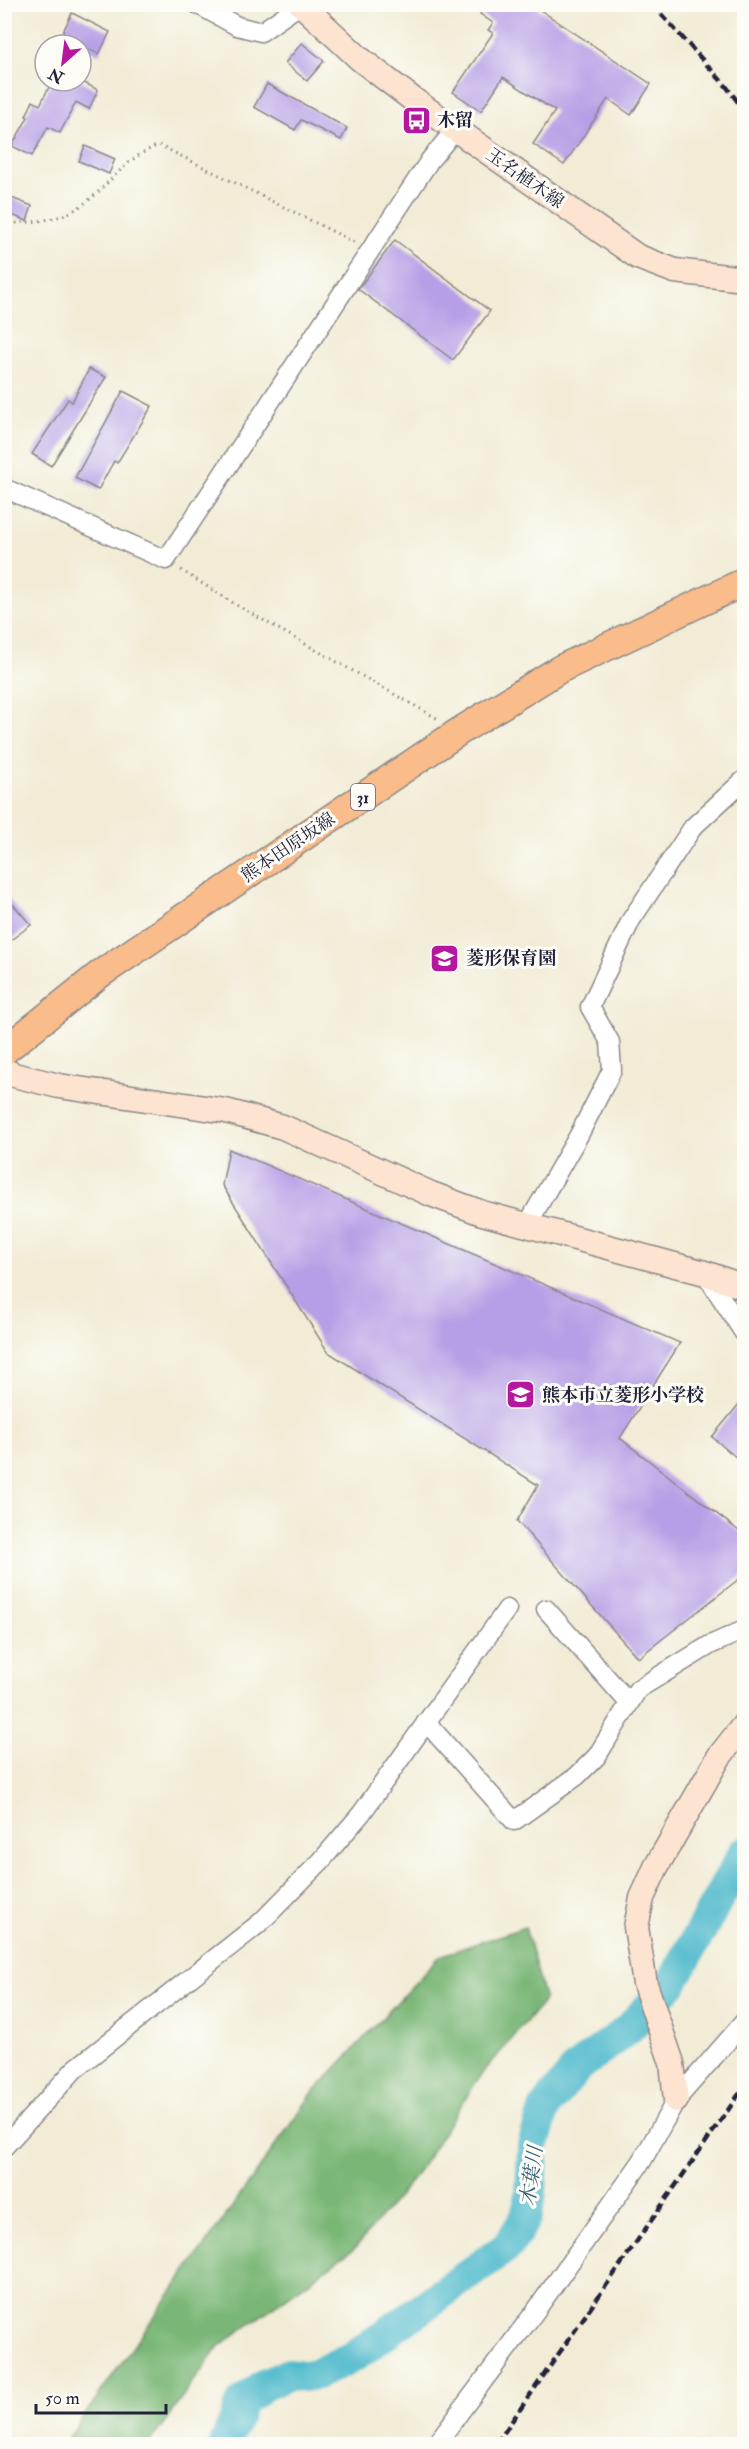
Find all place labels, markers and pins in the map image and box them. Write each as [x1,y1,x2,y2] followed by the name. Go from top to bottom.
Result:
[400,104,432,136] bus stop icon: 木留
[437,109,473,132] place label: 木留
[429,942,461,974] school or university icon: 菱形保育園
[466,947,556,970] place label: 菱形保育園
[505,1379,537,1411] school or university icon: 熊本市立菱形小学校
[542,1384,704,1407] place label: 熊本市立菱形小学校

